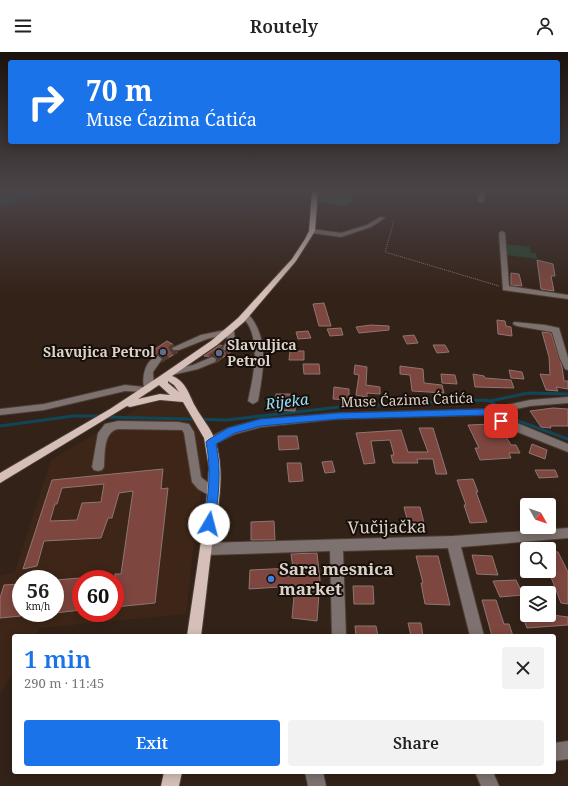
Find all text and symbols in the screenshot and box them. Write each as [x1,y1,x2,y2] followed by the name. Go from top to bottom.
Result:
[250,14,318,38] text: Routely
[12,15,34,37] icon: menu
[534,15,556,37] icon: person
[86,71,153,109] text: 70 m
[20,76,72,128] icon: right
[86,107,257,131] text: Muse Ćazima Ćatića
[227,335,297,370] place label: Slavuljica Petrol
[43,342,155,361] place label: Slavujica Petrol
[158,347,168,357] marker: Slavujica Petrol
[214,348,224,358] marker: Slavuljica Petrol
[263,388,310,414] water label: Rijeka
[340,388,474,411] street label: Muse Ćazima Ćatića
[484,404,518,438] pin
[490,410,512,432] icon: arrive
[520,498,556,534] north arrow
[520,498,556,622] map controls
[188,503,230,545] position arrow
[347,514,426,539] street label: Vučijačka
[520,542,556,578] button: search
[279,557,393,600] place label: Sara mesnica market
[72,570,124,622] speed limit sign: 60
[266,574,276,584] marker: Sara mesnica market
[27,577,49,604] text: 56
[520,586,556,622] button: layers
[26,599,50,613] text: km/h
[24,642,91,675] text: 1 min
[502,647,544,689] button: close
[24,674,104,692] text: 290 m · 11:45
[24,720,280,766] button: Exit
[288,720,544,766] button: Share

